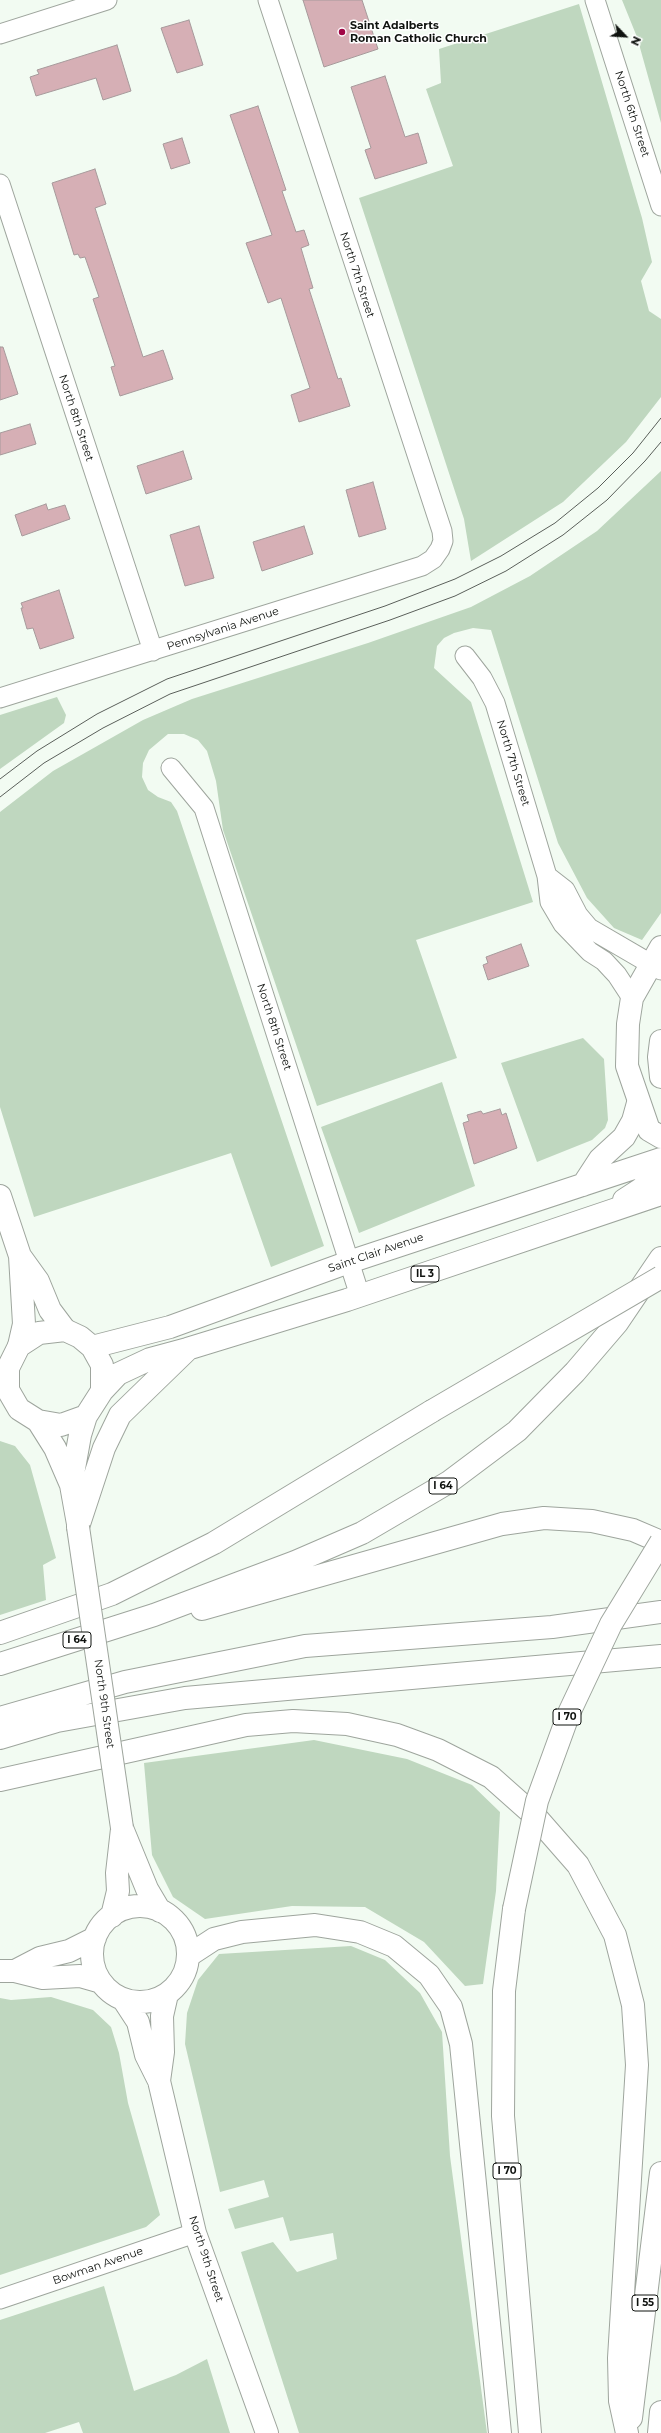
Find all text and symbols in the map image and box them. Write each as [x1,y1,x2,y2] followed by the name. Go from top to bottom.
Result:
[605,16,645,56] north arrow
[350,19,487,45] place label: Saint Adalberts Roman Catholic Church
[337,27,347,37] marker: Saint Adalberts Roman Catholic Church
[628,34,644,48] text: N
[612,69,652,159] street label: North 6th Street
[337,230,377,320] street label: North 7th Street
[56,373,96,463] street label: North 8th Street
[165,605,281,653] street label: Pennsylvania Avenue
[494,718,532,808] street label: North 7th Street
[254,982,294,1072] street label: North 8th Street
[327,1230,425,1276] street label: Saint Clair Avenue
[411,1266,439,1282] road number: IL 3
[429,1478,457,1494] road number: I 64
[63,1632,91,1648] road number: I 64
[91,1658,117,1750] street label: North 9th Street
[553,1709,581,1725] road number: I 70
[493,2163,521,2179] road number: I 70
[186,2214,226,2304] street label: North 9th Street
[51,2244,145,2288] street label: Bowman Avenue
[632,2295,658,2311] road number: I 55

